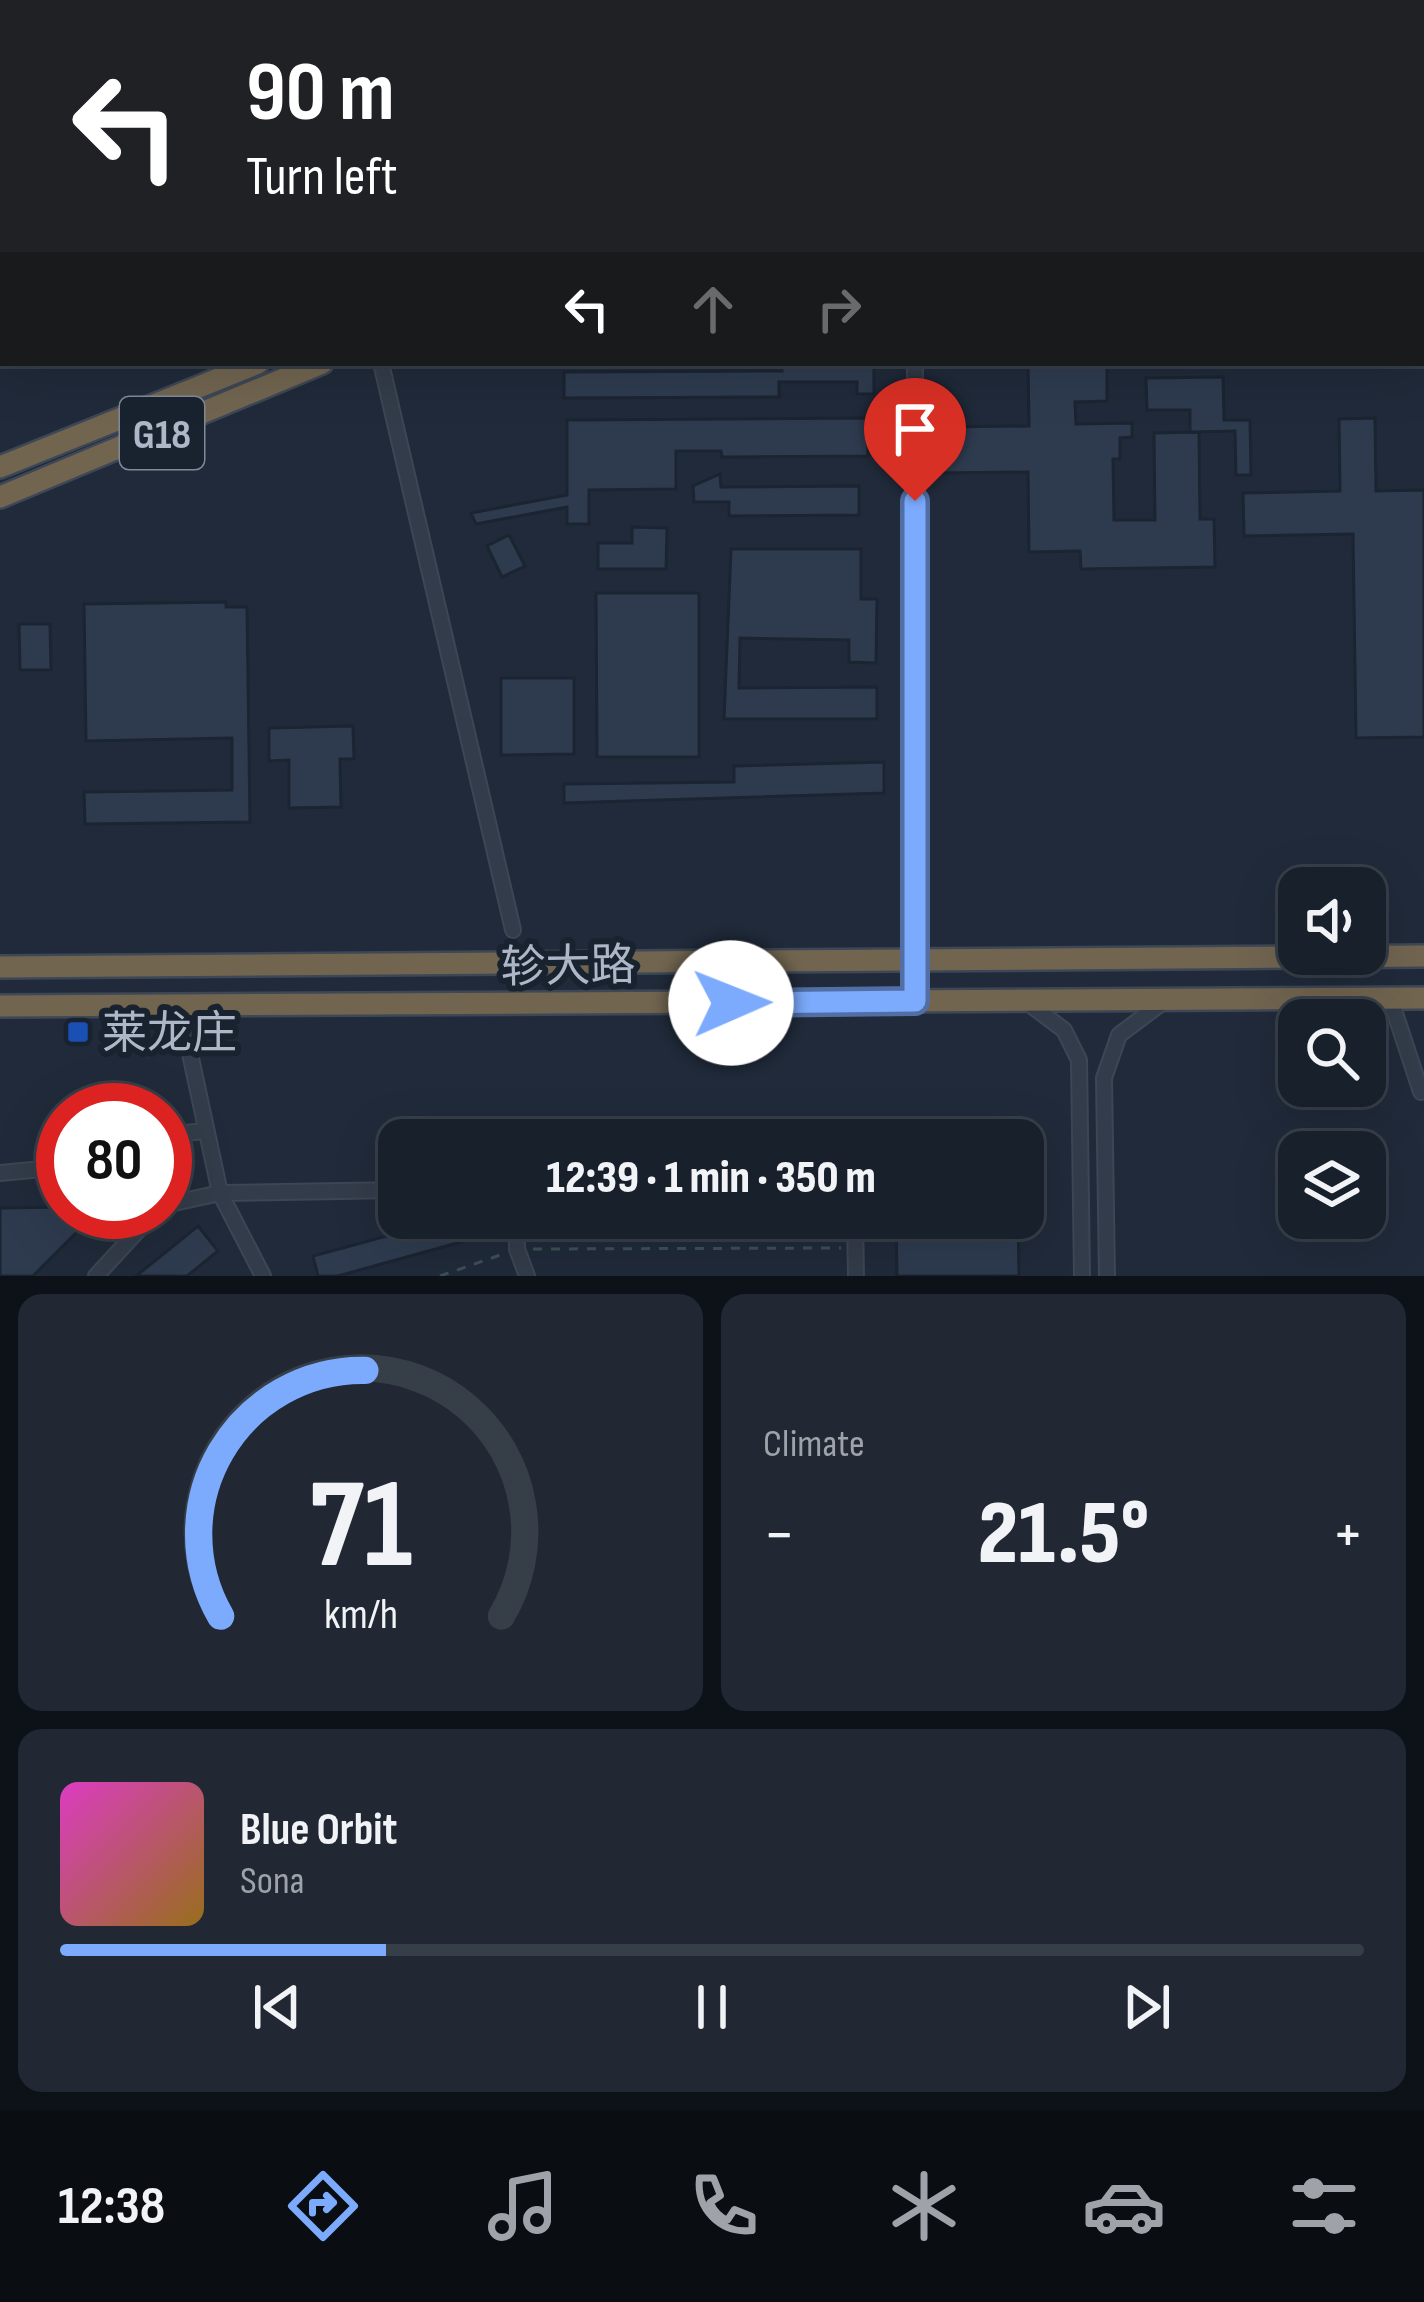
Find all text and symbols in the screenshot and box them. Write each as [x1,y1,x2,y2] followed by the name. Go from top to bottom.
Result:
[246,43,395,144] text: 90 m
[48,48,204,204] icon: left
[246,145,398,210] text: Turn left
[554,276,620,342] icon: left
[680,276,746,342] icon: ahead
[806,276,872,342] icon: right
[864,378,966,501] pin
[882,396,948,462] icon: arrive
[120,397,204,469] road number: G18
[1278,867,1386,1239] map controls
[1278,867,1386,975] button: sound
[500,939,636,996] street label: 轸大路
[668,940,794,1066] position arrow
[1278,999,1386,1107] button: search
[102,1007,237,1062] place label: 莱龙庄
[65,1019,91,1045] marker: 莱龙庄
[36,1083,192,1239] speed limit sign: 80
[1278,1131,1386,1239] button: layers
[546,1151,876,1206] text: 12:39 · 1 min · 350 m
[763,1421,865,1468] text: Climate
[309,1453,412,1602] text: 71
[978,1481,1149,1589] text: 21.5°
[763,1496,795,1575] text: −
[1332,1496,1364,1575] text: +
[323,1588,398,1640] text: km/h
[240,1803,397,1858] text: Blue Orbit
[240,1858,305,1905] text: Sona
[244,1974,310,2040] icon: previous
[679,1974,745,2040] icon: pause
[1114,1974,1180,2040] icon: next
[281,2164,365,2248] icon: directions
[481,2164,565,2248] icon: music
[682,2164,766,2248] icon: phone
[882,2164,966,2248] icon: climate
[1082,2164,1166,2248] icon: car
[1282,2164,1366,2248] icon: filters
[58,2174,165,2239] text: 12:38

